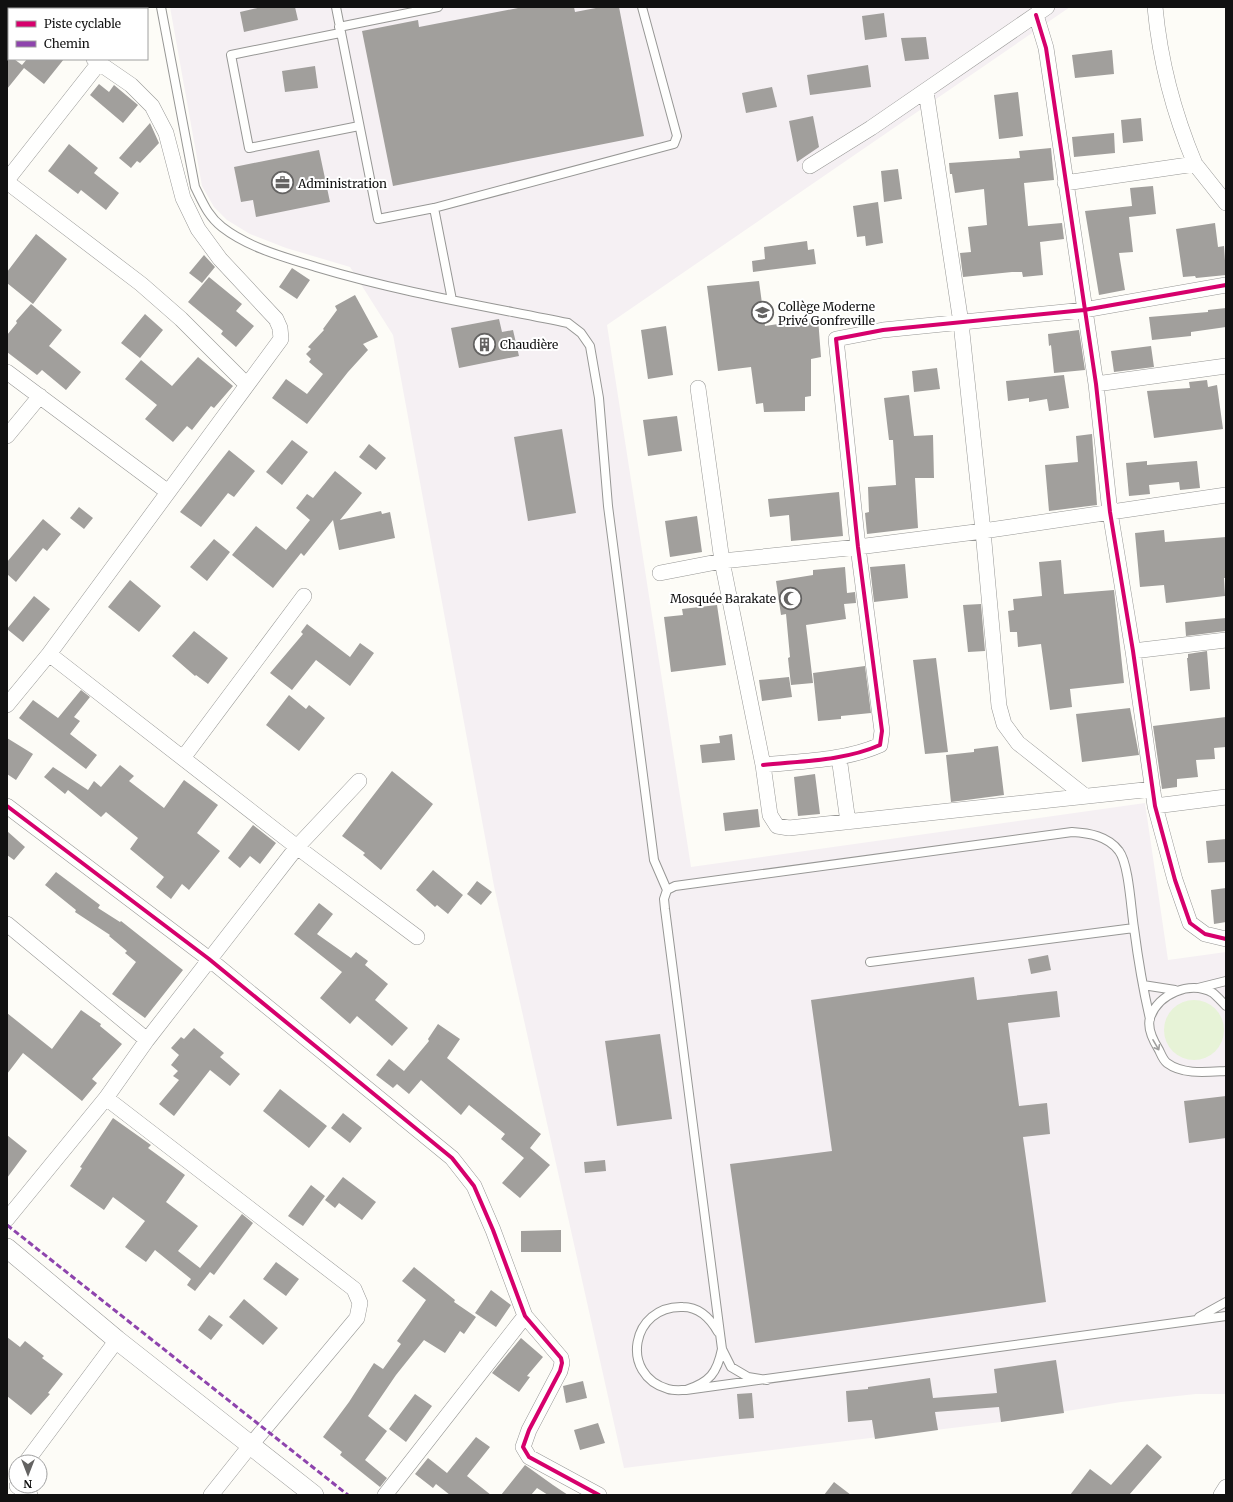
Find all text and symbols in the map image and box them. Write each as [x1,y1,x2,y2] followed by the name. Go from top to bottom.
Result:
[8,8,148,60] legend
[44,16,121,31] text: Piste cyclable
[44,36,90,51] text: Chemin
[269,170,295,196] office icon: Administration
[297,176,387,191] place label: Administration
[778,299,875,328] place label: Collège Moderne Privé Gonfreville
[749,300,775,326] school or university icon: Collège Moderne Privé Gonfreville
[472,331,498,357] building icon: Chaudière
[500,337,558,352] place label: Chaudière
[778,585,804,611] mosque icon: Mosquée Barakate
[670,591,776,606] place label: Mosquée Barakate
[1152,1039,1160,1051] one-way arrow
[8,1454,48,1494] north arrow
[23,1477,32,1491] text: N

